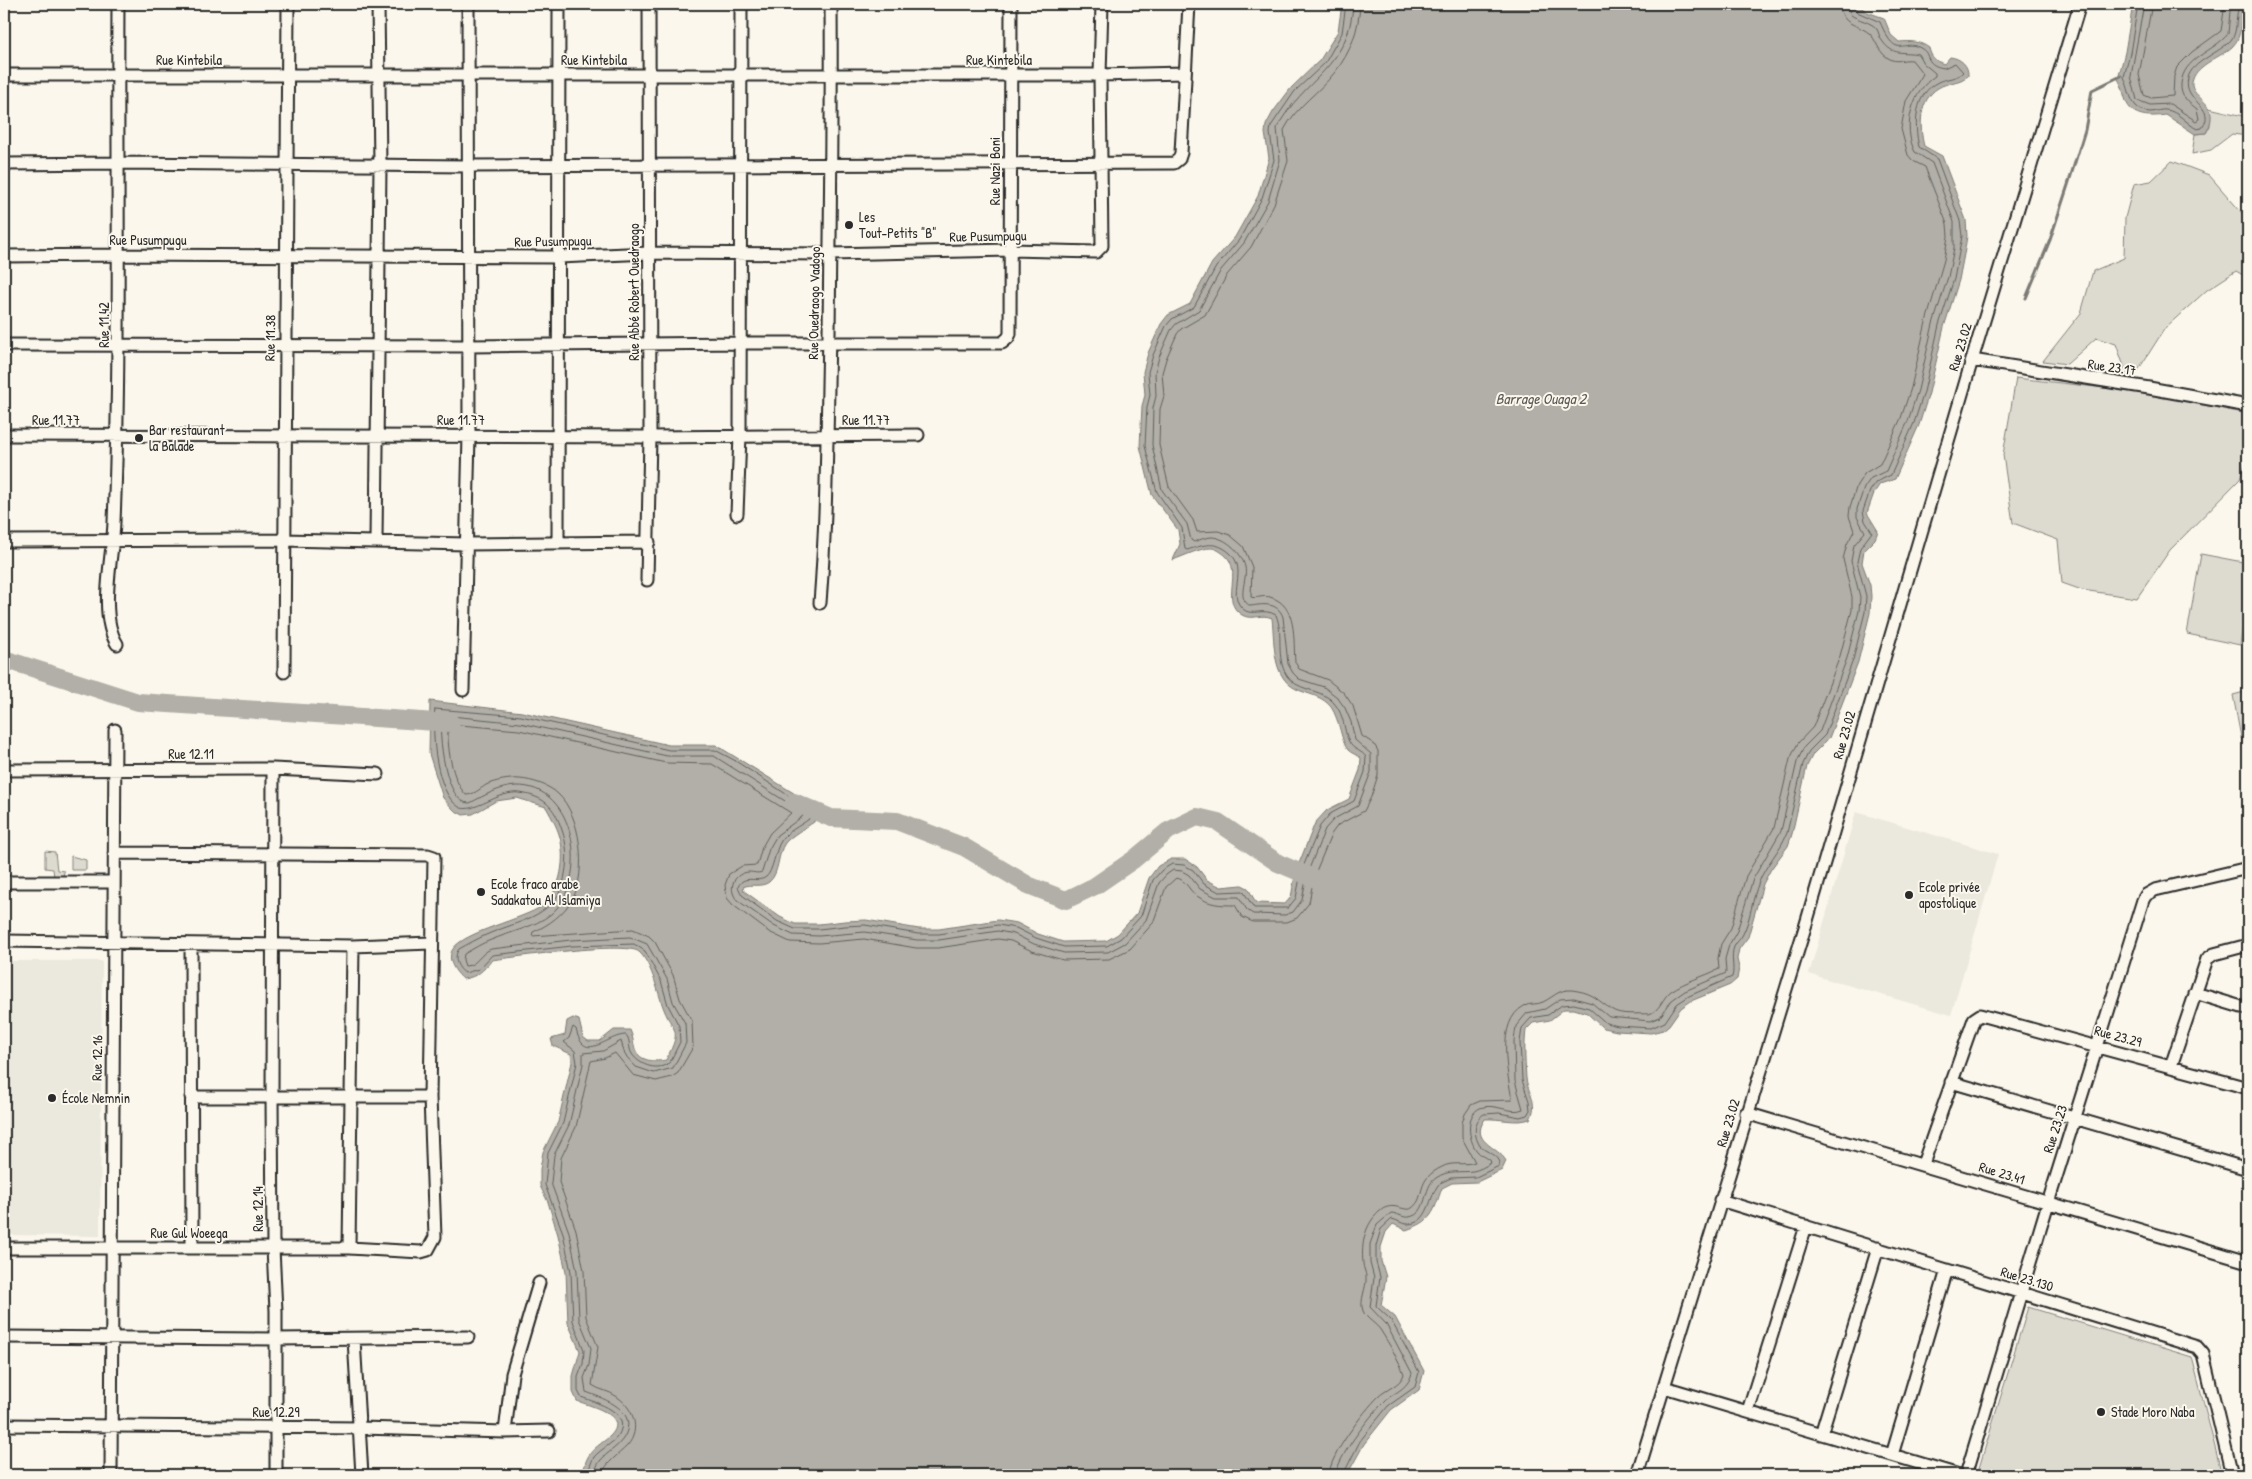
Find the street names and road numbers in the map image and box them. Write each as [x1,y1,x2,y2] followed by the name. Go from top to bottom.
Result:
[156,50,223,69] street label: Rue Kintebila
[561,50,628,69] street label: Rue Kintebila
[966,50,1033,69] street label: Rue Kintebila
[985,137,1004,205] street label: Rue Nazi Boni
[624,223,644,361] street label: Rue Abbé Robert Ouedraogo
[949,225,1027,247] street label: Rue Pusumpugu
[109,230,187,250] street label: Rue Pusumpugu
[514,230,592,252] street label: Rue Pusumpugu
[803,246,825,360] street label: Rue Ouedraogo Vadogo
[94,302,113,348] street label: Rue 11.42
[260,315,279,361] street label: Rue 11.38
[1943,320,1976,373] street label: Rue 23.02
[2087,354,2138,379] street label: Rue 23.17
[32,410,80,429] street label: Rue 11.77
[437,410,485,429] street label: Rue 11.77
[842,410,890,429] street label: Rue 11.77
[1828,708,1860,761] street label: Rue 23.02
[168,744,214,763] street label: Rue 12.11
[2092,1020,2144,1051] street label: Rue 23.29
[87,1034,106,1081] street label: Rue 12.16
[1711,1096,1744,1149] street label: Rue 23.02
[2038,1102,2071,1155] street label: Rue 23.23
[1977,1157,2027,1188] street label: Rue 23.41
[248,1186,267,1232] street label: Rue 12.14
[150,1223,228,1243] street label: Rue Gul Woeega
[1998,1262,2056,1296] street label: Rue 23.130
[252,1402,300,1421] street label: Rue 12.29

